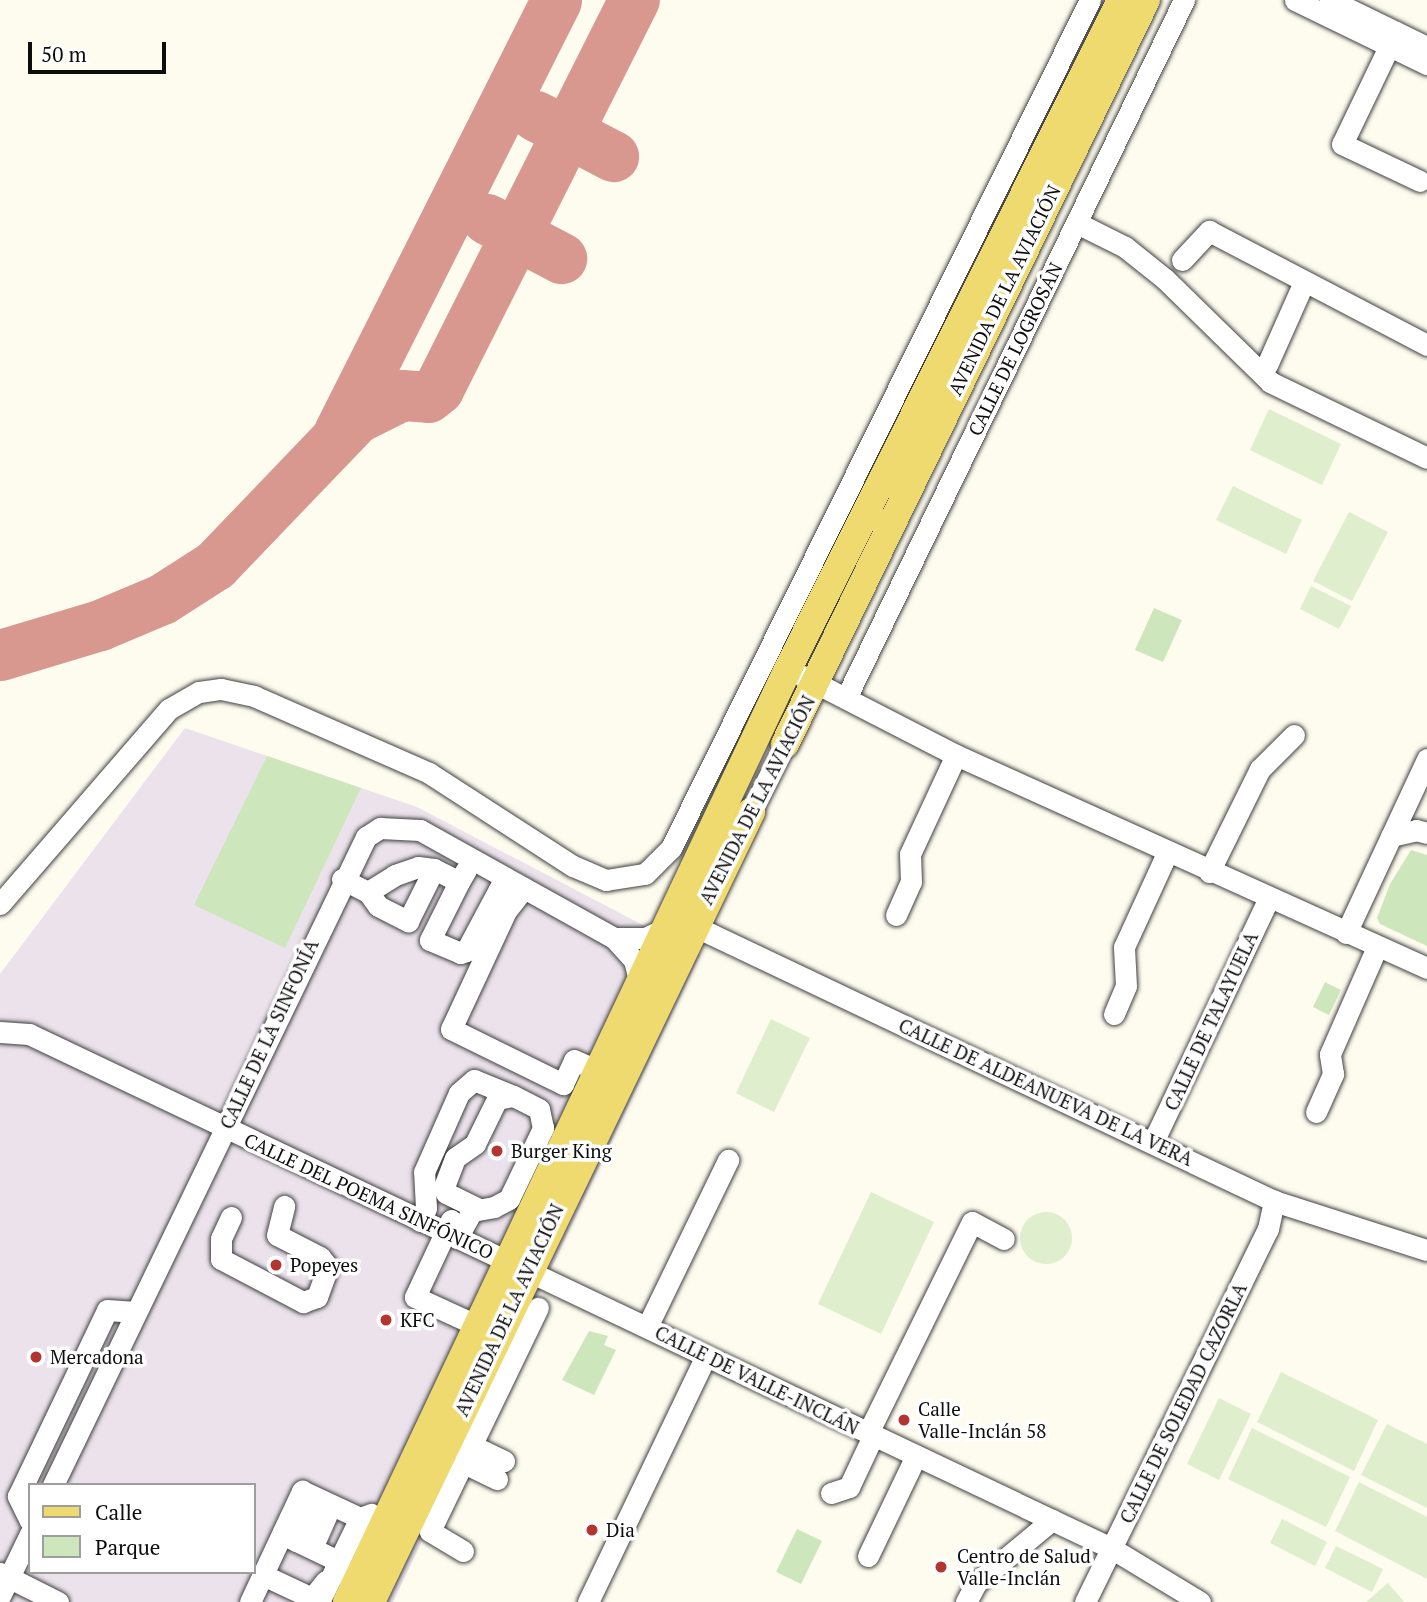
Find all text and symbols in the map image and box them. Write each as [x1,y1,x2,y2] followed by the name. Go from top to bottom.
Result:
[32,28,170,72] scale bar
[41,40,87,68] text: 50 m
[943,181,1065,399] street label: AVENIDA DE LA AVIACIÓN
[963,259,1067,439] street label: CALLE DE LOGROSÁN
[694,691,820,909] street label: AVENIDA DE LA AVIACIÓN
[1160,928,1262,1114] street label: CALLE DE TALAYUELA
[215,935,323,1133] street label: CALLE DE LA SINFONÍA
[894,1013,1198,1171] street label: CALLE DE ALDEANUEVA DE LA VERA
[241,1128,497,1264] street label: CALLE DEL POEMA SINFÓNICO
[511,1140,612,1162] place label: Burger King
[489,1143,505,1159] marker: Burger King
[450,1200,568,1420] street label: AVENIDA DE LA AVIACIÓN
[290,1254,358,1276] place label: Popeyes
[268,1257,284,1273] marker: Popeyes
[1115,1279,1251,1527] street label: CALLE DE SOLEDAD CAZORLA
[400,1309,435,1331] place label: KFC
[378,1312,394,1328] marker: KFC
[651,1321,863,1439] street label: CALLE DE VALLE-INCLÁN
[50,1346,144,1368] place label: Mercadona
[28,1349,44,1365] marker: Mercadona
[918,1398,1046,1442] place label: Calle Valle-Inclán 58
[896,1412,912,1428] marker: Calle Valle-Inclán 58
[28,1483,256,1574] legend
[95,1498,142,1526] text: Calle
[606,1519,635,1541] place label: Dia
[584,1522,600,1538] marker: Dia
[95,1533,160,1561] text: Parque
[957,1545,1091,1589] place label: Centro de Salud Valle-Inclán
[931,1557,951,1577] marker: Centro de Salud Valle-Inclán

